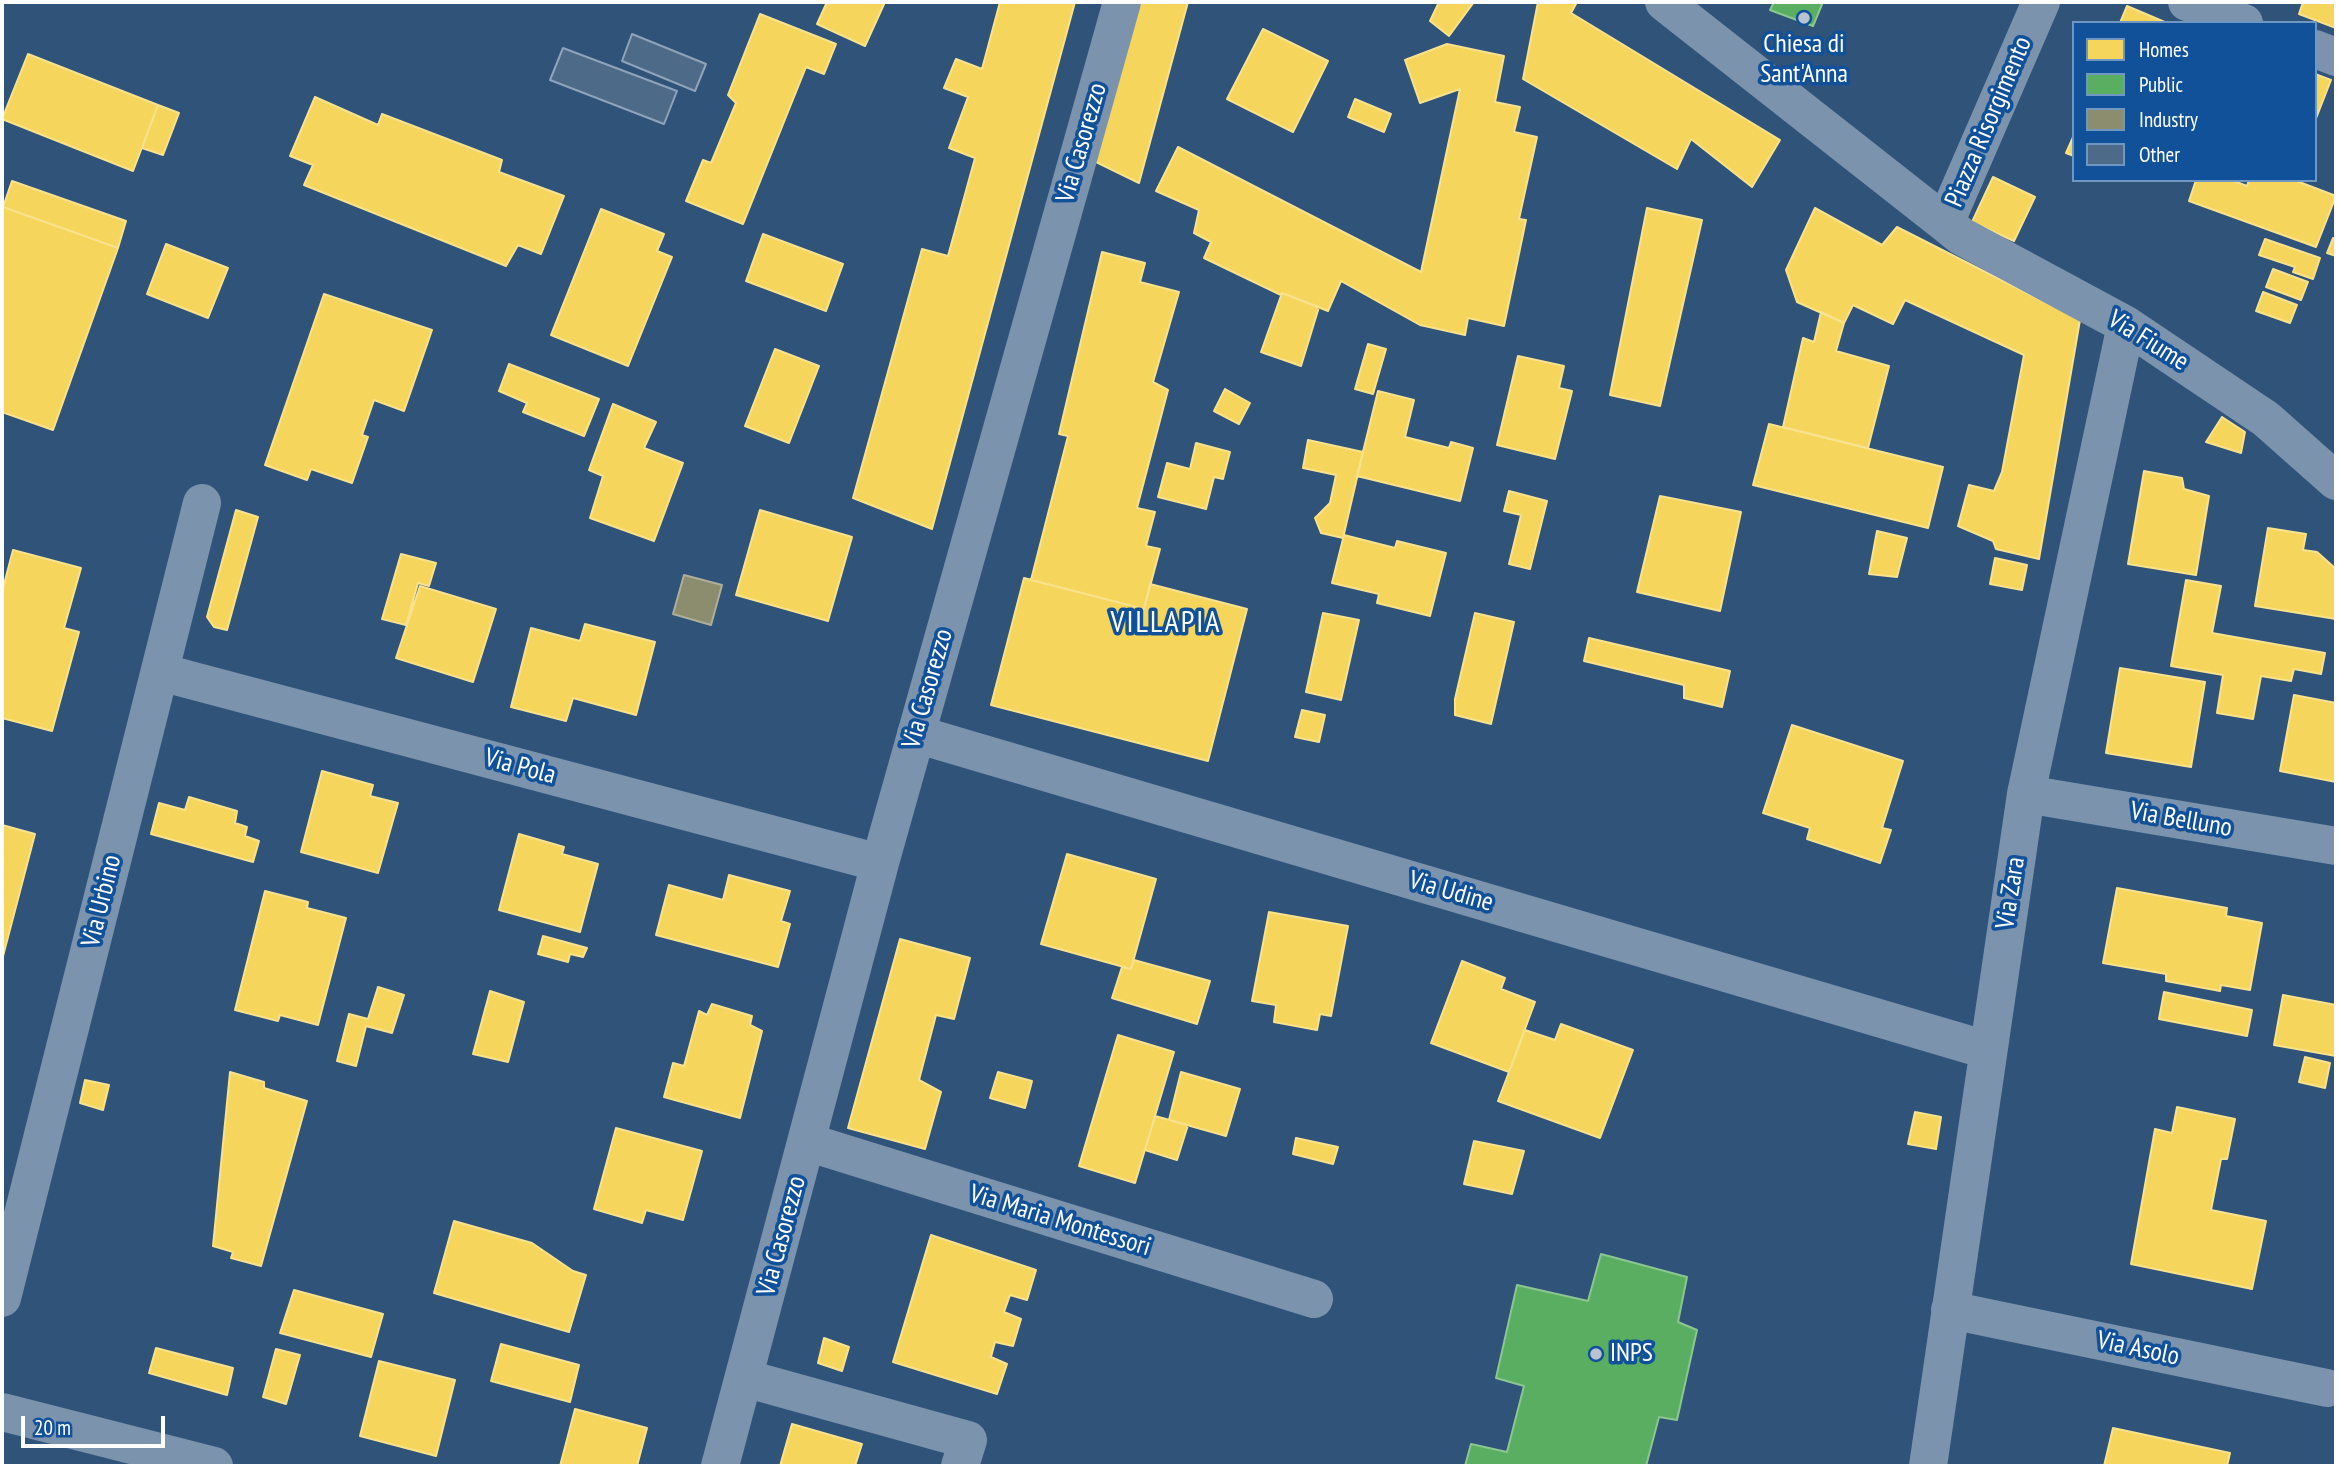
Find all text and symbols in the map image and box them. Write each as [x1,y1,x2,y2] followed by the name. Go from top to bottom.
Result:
[1796,10,1812,26] marker: Chiesa di Sant'Anna
[2072,21,2317,182] legend
[1760,29,1848,90] place label: Chiesa di Sant'Anna
[1939,32,2039,212] street label: Piazza Risorgimento
[2139,36,2189,63] text: Homes
[2139,71,2183,98] text: Public
[1050,80,1114,206] street label: Via Casorezzo
[2139,106,2198,133] text: Industry
[2139,141,2180,168] text: Other
[2102,304,2194,378] street label: Via Fiume
[1112,605,1220,641] district label: VILLAPIA
[896,626,960,752] street label: Via Casorezzo
[481,743,559,791] street label: Via Pola
[2128,796,2234,844] street label: Via Belluno
[76,852,128,950] street label: Via Urbino
[1990,855,2032,931] street label: Via Zara
[1405,865,1497,919] street label: Via Udine
[751,1173,813,1299] street label: Via Casorezzo
[966,1179,1154,1263] street label: Via Maria Montessori
[2094,1325,2182,1373] street label: Via Asolo
[1610,1338,1653,1370] place label: INPS
[1588,1346,1604,1362] marker: INPS
[24,1402,168,1446] scale bar
[34,1414,71,1441] text: 20 m

